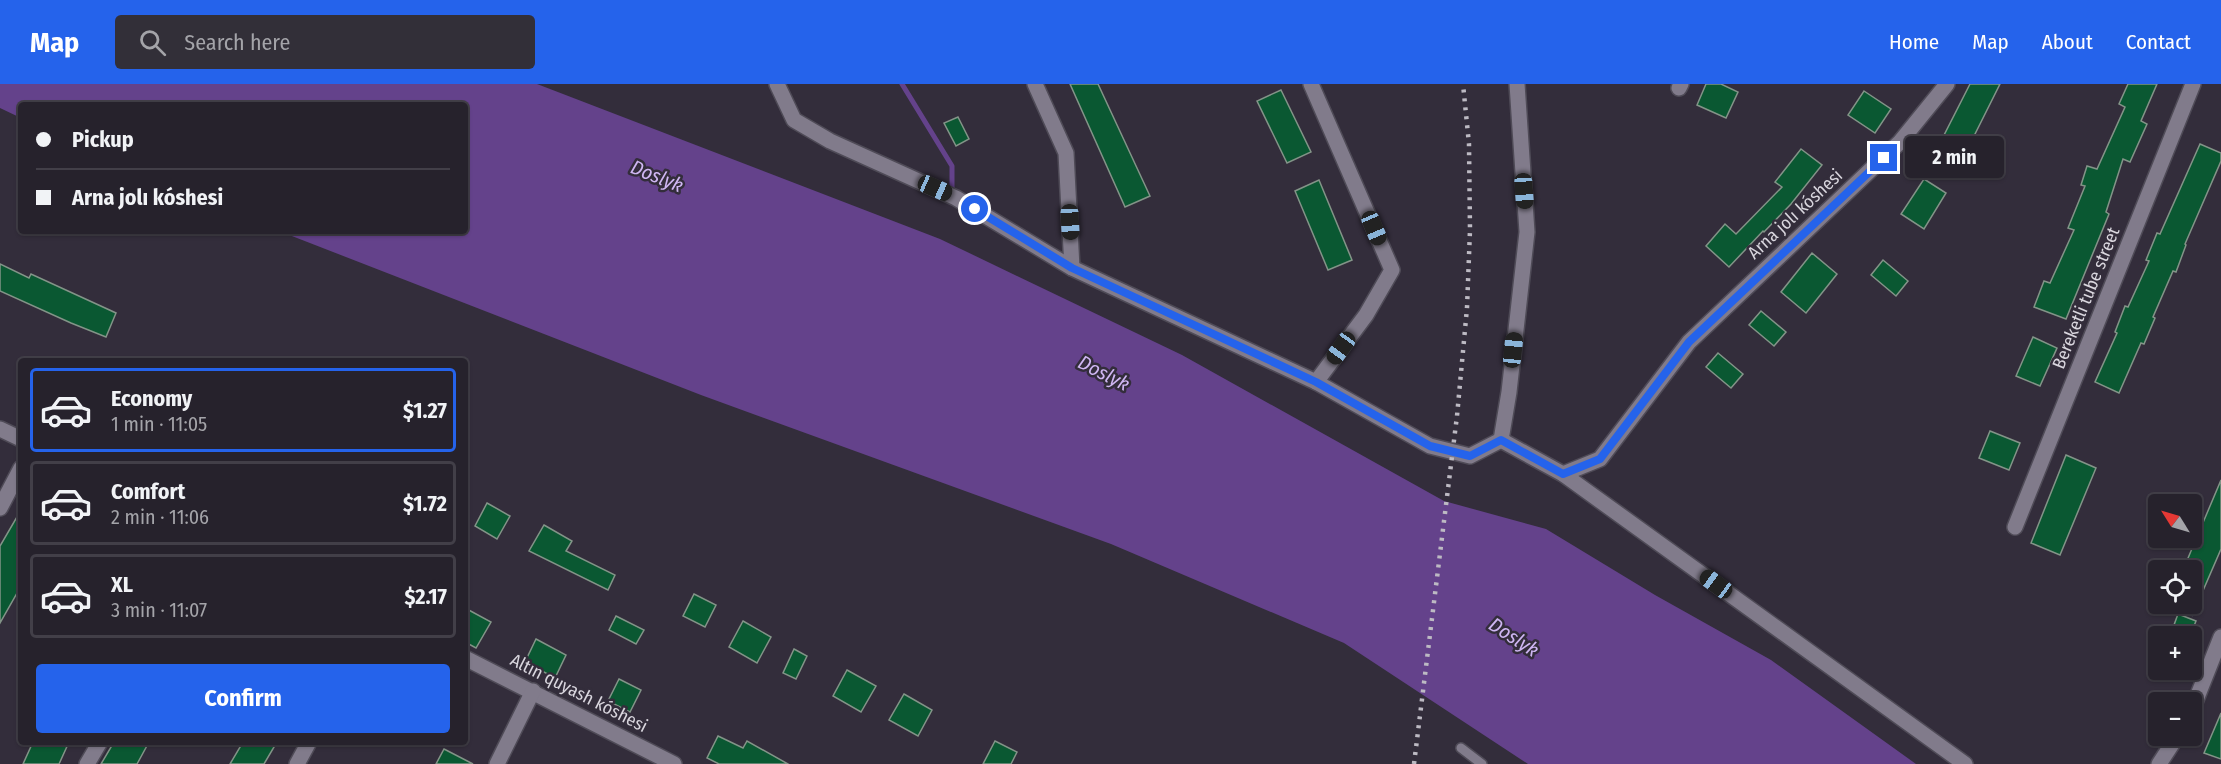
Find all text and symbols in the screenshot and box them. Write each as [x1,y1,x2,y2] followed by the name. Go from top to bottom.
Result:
[115,15,535,69] search box
[30,26,79,59] text: Map
[136,26,169,59] icon: search
[184,29,290,56] text: Search here
[1889,29,1939,55] text: Home
[1972,29,2009,55] text: Map
[2042,29,2093,55] text: About
[2126,29,2191,55] text: Contact
[72,126,134,153] text: Pickup
[1905,137,2004,179] callout: 2 min
[1870,144,1897,171] route end
[1932,145,1977,169] text: 2 min
[627,155,687,197] water label: Doslyk
[1743,164,1847,264] street label: Arna jolı kóshesi
[915,172,955,204] car
[1514,172,1534,210] car
[72,184,223,211] text: Arna jolı kóshesi
[961,195,988,222] route start
[1060,204,1080,240] car
[1359,208,1389,248] car
[2048,224,2124,372] street label: Bereketli tube street
[1323,328,1359,368] car
[1502,331,1524,369] car
[1074,350,1134,396] water label: Doslyk
[39,383,93,437] icon: car
[111,385,192,412] text: Economy
[403,397,447,424] text: $1.27
[111,412,207,436] text: 1 min · 11:05
[39,476,93,530] icon: car
[111,478,185,505] text: Comfort
[403,490,447,517] text: $1.72
[2148,494,2202,548] north arrow
[2148,494,2202,746] map controls
[111,505,209,529] text: 2 min · 11:06
[2148,560,2202,614] button: locate
[1696,566,1736,602] car
[39,569,93,623] icon: car
[111,571,133,598] text: XL
[405,583,447,610] text: $2.17
[111,598,207,622] text: 3 min · 11:07
[1485,612,1543,662] water label: Doslyk
[2148,626,2202,680] button: +
[507,649,651,737] street label: Altın quyash kóshesi
[36,664,450,733] button: Confirm
[2148,692,2202,746] button: −

